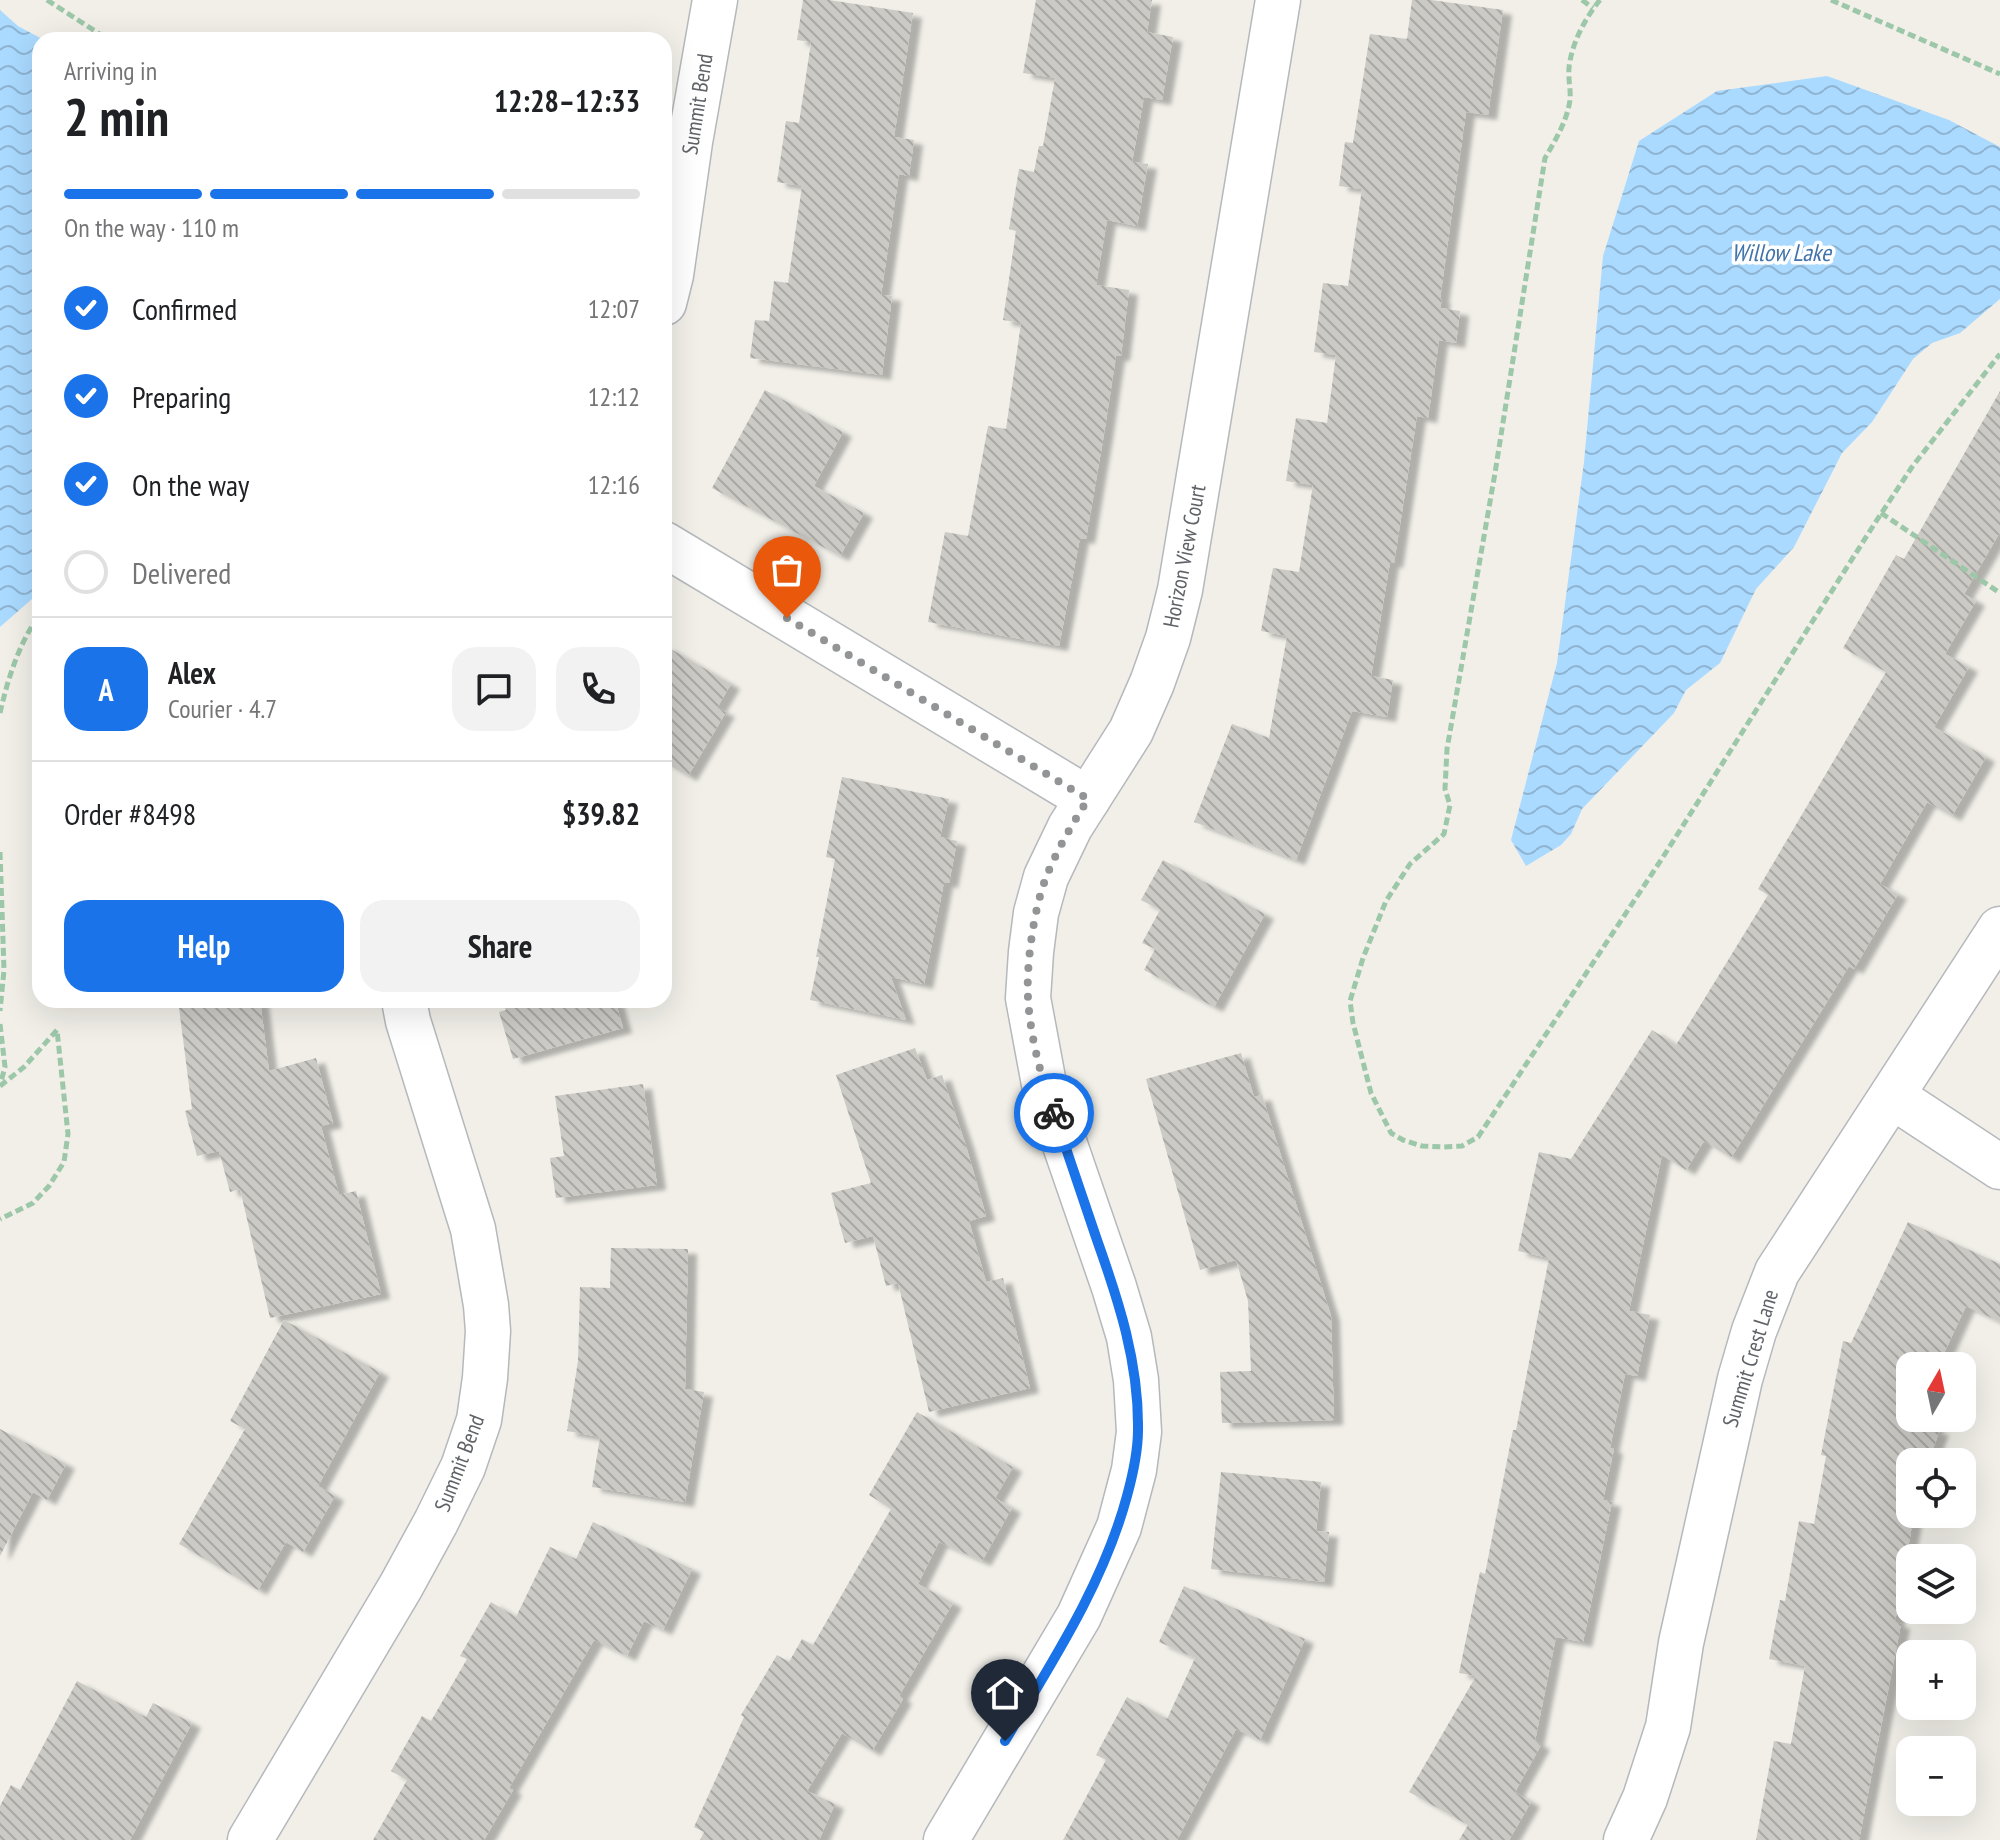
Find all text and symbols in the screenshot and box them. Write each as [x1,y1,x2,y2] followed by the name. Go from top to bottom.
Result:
[675,52,719,156] street label: Summit Bend
[64,54,157,87] text: Arriving in
[494,81,640,120] text: 12:28–12:33
[64,83,169,150] text: 2 min
[64,211,239,244] text: On the way · 110 m
[1731,237,1833,268] water label: Willow Lake
[64,286,108,330] icon: check
[132,289,237,328] text: Confirmed
[588,292,640,325] text: 12:07
[64,374,108,418] icon: check
[132,377,231,416] text: Preparing
[588,380,640,413] text: 12:12
[64,462,108,506] icon: check
[132,465,249,504] text: On the way
[588,468,640,501] text: 12:16
[1156,482,1212,630] street label: Horizon View Court
[753,536,821,618] pin
[765,548,809,592] icon: bag
[132,553,231,592] text: Delivered
[452,647,536,731] button: chat
[556,647,640,731] button: phone
[168,653,216,692] text: Alex
[98,670,114,709] text: A
[168,692,277,725] text: Courier · 4.7
[64,794,196,833] text: Order #8498
[562,794,640,833] text: $39.82
[64,900,344,992] button: Help
[360,900,640,992] button: Share
[1014,1073,1094,1153] courier
[1032,1091,1076,1135] icon: bike
[1716,1286,1784,1430] street label: Summit Crest Lane
[1896,1352,1976,1432] north arrow
[1896,1352,1976,1816] map controls
[428,1410,490,1516] street label: Summit Bend
[1896,1448,1976,1528] button: locate
[1896,1544,1976,1624] button: layers
[1896,1640,1976,1720] button: +
[971,1659,1039,1741] pin
[983,1671,1027,1715] icon: home
[1896,1736,1976,1816] button: −

